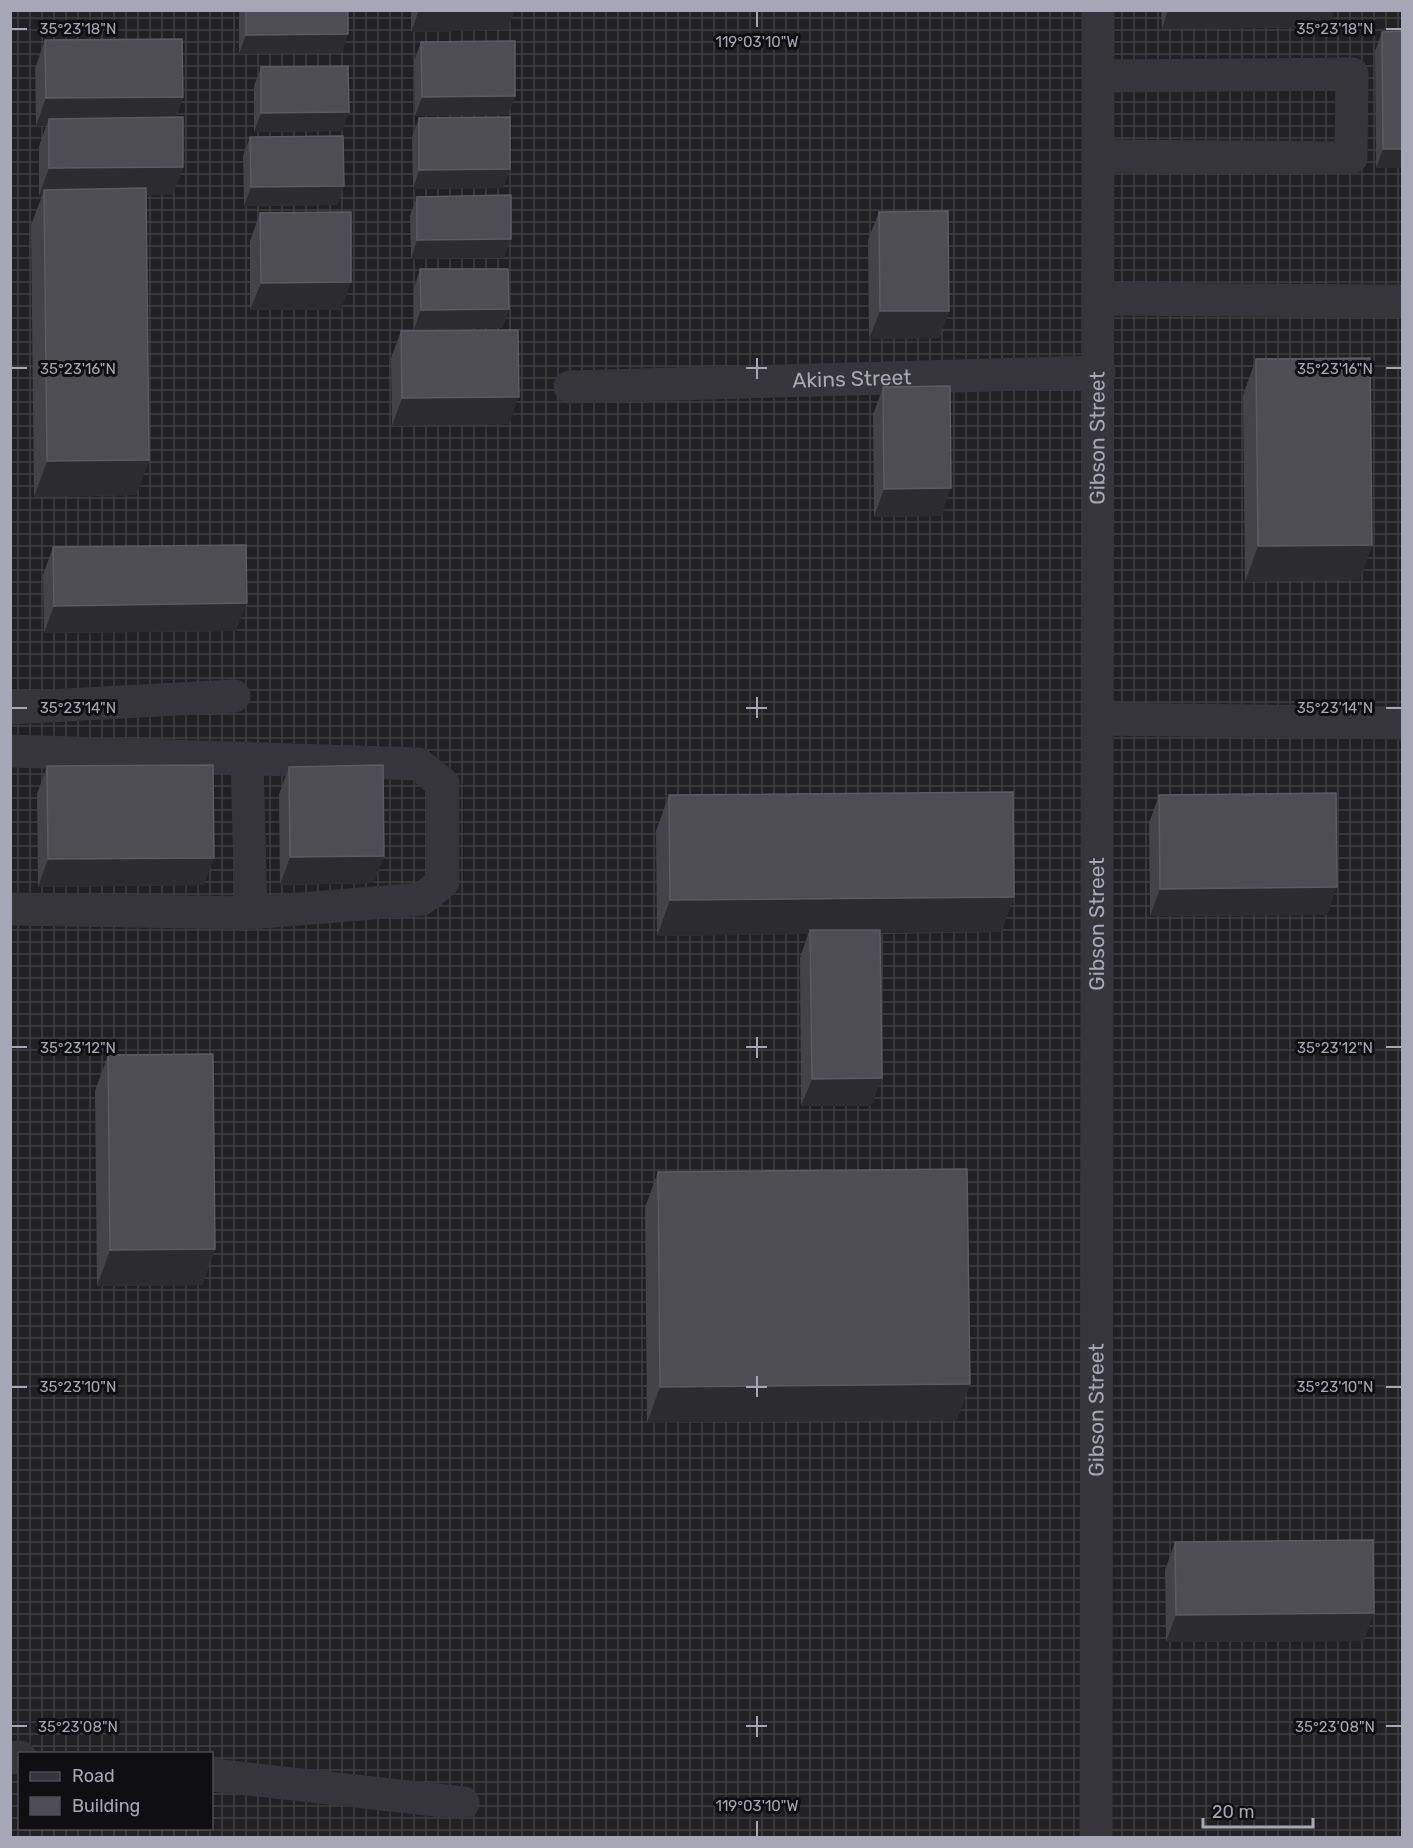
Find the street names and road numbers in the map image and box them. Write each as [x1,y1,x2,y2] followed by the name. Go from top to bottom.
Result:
[792,364,912,393] street label: Akins Street
[1084,371,1110,505] street label: Gibson Street
[1084,857,1109,991] street label: Gibson Street
[1083,1343,1109,1477] street label: Gibson Street

